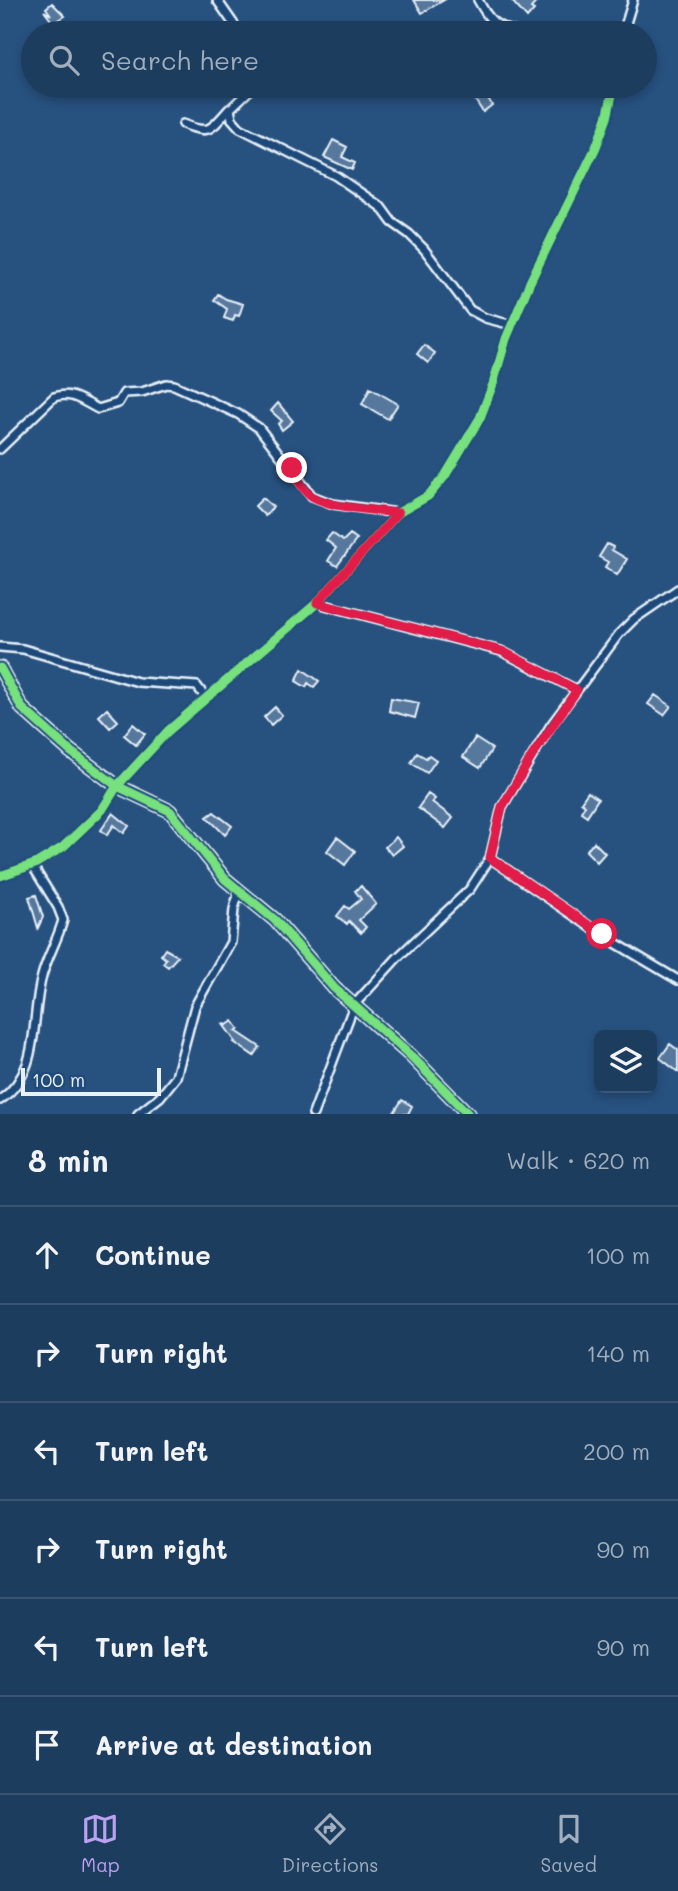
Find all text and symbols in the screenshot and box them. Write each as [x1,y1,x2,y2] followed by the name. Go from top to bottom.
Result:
[21,21,657,98] search box
[45,41,83,79] icon: search
[101,43,259,77] text: Search here
[276,452,307,483] route end
[586,918,617,949] route start
[594,1030,657,1093] map controls
[594,1030,657,1093] button: layers
[21,1065,161,1097] scale bar
[32,1067,85,1092] text: 100 m
[28,1140,109,1180] text: 8 min
[506,1145,650,1175] text: Walk · 620 m
[28,1236,66,1274] icon: ahead
[95,1238,211,1272] text: Continue
[586,1240,650,1270] text: 100 m
[28,1334,66,1372] icon: right
[95,1336,228,1370] text: Turn right
[586,1338,650,1368] text: 140 m
[28,1432,66,1470] icon: left
[95,1434,208,1468] text: Turn left
[583,1436,650,1466] text: 200 m
[28,1530,66,1568] icon: right
[95,1532,228,1566] text: Turn right
[597,1534,650,1564] text: 90 m
[28,1628,66,1666] icon: left
[95,1630,208,1664] text: Turn left
[597,1632,650,1662] text: 90 m
[28,1726,66,1764] icon: arrive
[95,1728,372,1762] text: Arrive at destination
[81,1810,120,1877] tab: Map
[282,1810,378,1877] tab: Directions
[541,1810,597,1877] tab: Saved

